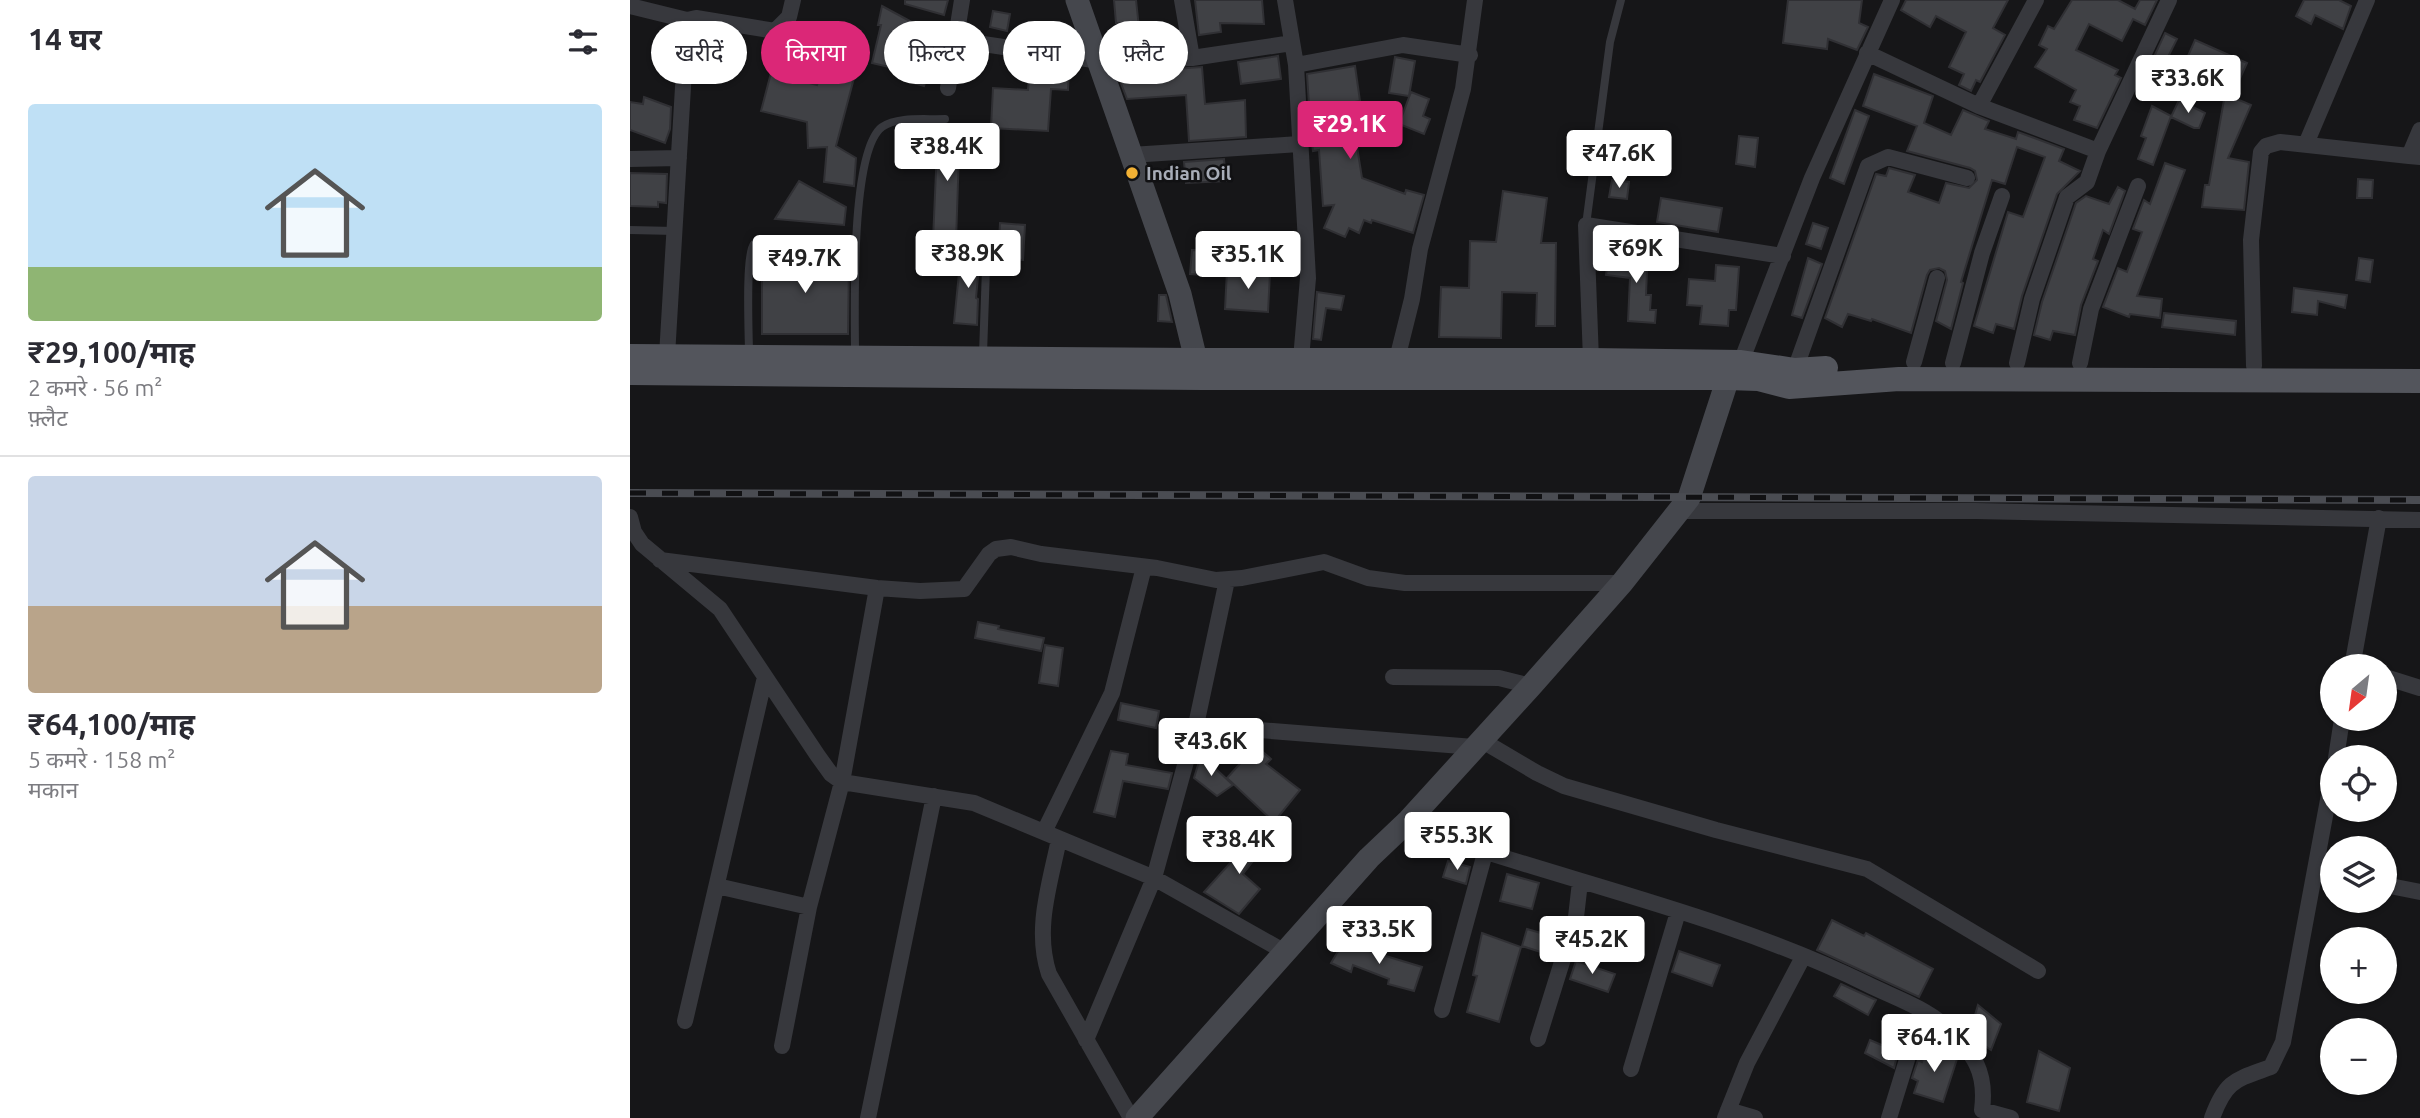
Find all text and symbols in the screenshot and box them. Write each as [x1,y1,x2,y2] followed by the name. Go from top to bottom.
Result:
[651,21,747,84] chip: खरीदें
[761,21,870,84] chip: किराया
[884,21,989,84] chip: फ़िल्टर
[1003,21,1085,84] chip: नया
[1099,21,1188,84] chip: फ़्लैट
[28,22,102,56] text: 14 घर
[564,23,602,61] icon: filters
[2131,55,2245,115] pin: ₹33.6K
[2152,65,2224,90] text: ₹33.6K
[1293,102,1407,161] pin: ₹29.1K
[1314,111,1386,136] text: ₹29.1K
[890,124,1004,183] pin: ₹38.4K
[1562,130,1676,190] pin: ₹47.6K
[911,133,983,158] text: ₹38.4K
[1583,140,1655,165] text: ₹47.6K
[252,150,378,276] icon: home
[1146,162,1232,184] place label: Indian Oil
[1124,165,1140,181] marker: Indian Oil
[1595,226,1677,285] pin: ₹69K
[911,230,1025,290] pin: ₹38.9K
[1191,232,1305,291] pin: ₹35.1K
[1609,235,1663,260] text: ₹69K
[748,236,862,295] pin: ₹49.7K
[932,240,1004,265] text: ₹38.9K
[1212,241,1284,266] text: ₹35.1K
[769,245,841,270] text: ₹49.7K
[28,335,195,369] text: ₹29,100/माह
[28,375,163,400] text: 2 कमरे · 56 m²
[28,405,68,430] text: फ़्लैट
[252,522,378,648] icon: home
[2320,654,2398,732] north arrow
[2320,654,2397,1095] map controls
[28,707,195,741] text: ₹64,100/माह
[1154,718,1268,778] pin: ₹43.6K
[1175,728,1247,753] text: ₹43.6K
[2320,745,2397,822] button: locate
[28,747,176,772] text: 5 कमरे · 158 m²
[28,777,78,802] text: मकान
[1400,812,1514,872] pin: ₹55.3K
[1182,816,1296,876] pin: ₹38.4K
[1421,822,1493,847] text: ₹55.3K
[1203,826,1275,851] text: ₹38.4K
[2320,836,2397,913] button: layers
[1322,906,1436,966] pin: ₹33.5K
[1343,916,1415,941] text: ₹33.5K
[1535,916,1649,976] pin: ₹45.2K
[1556,926,1628,951] text: ₹45.2K
[2320,927,2397,1004] button: +
[1877,1014,1991,1074] pin: ₹64.1K
[2320,1018,2397,1095] button: −
[1898,1024,1970,1049] text: ₹64.1K

